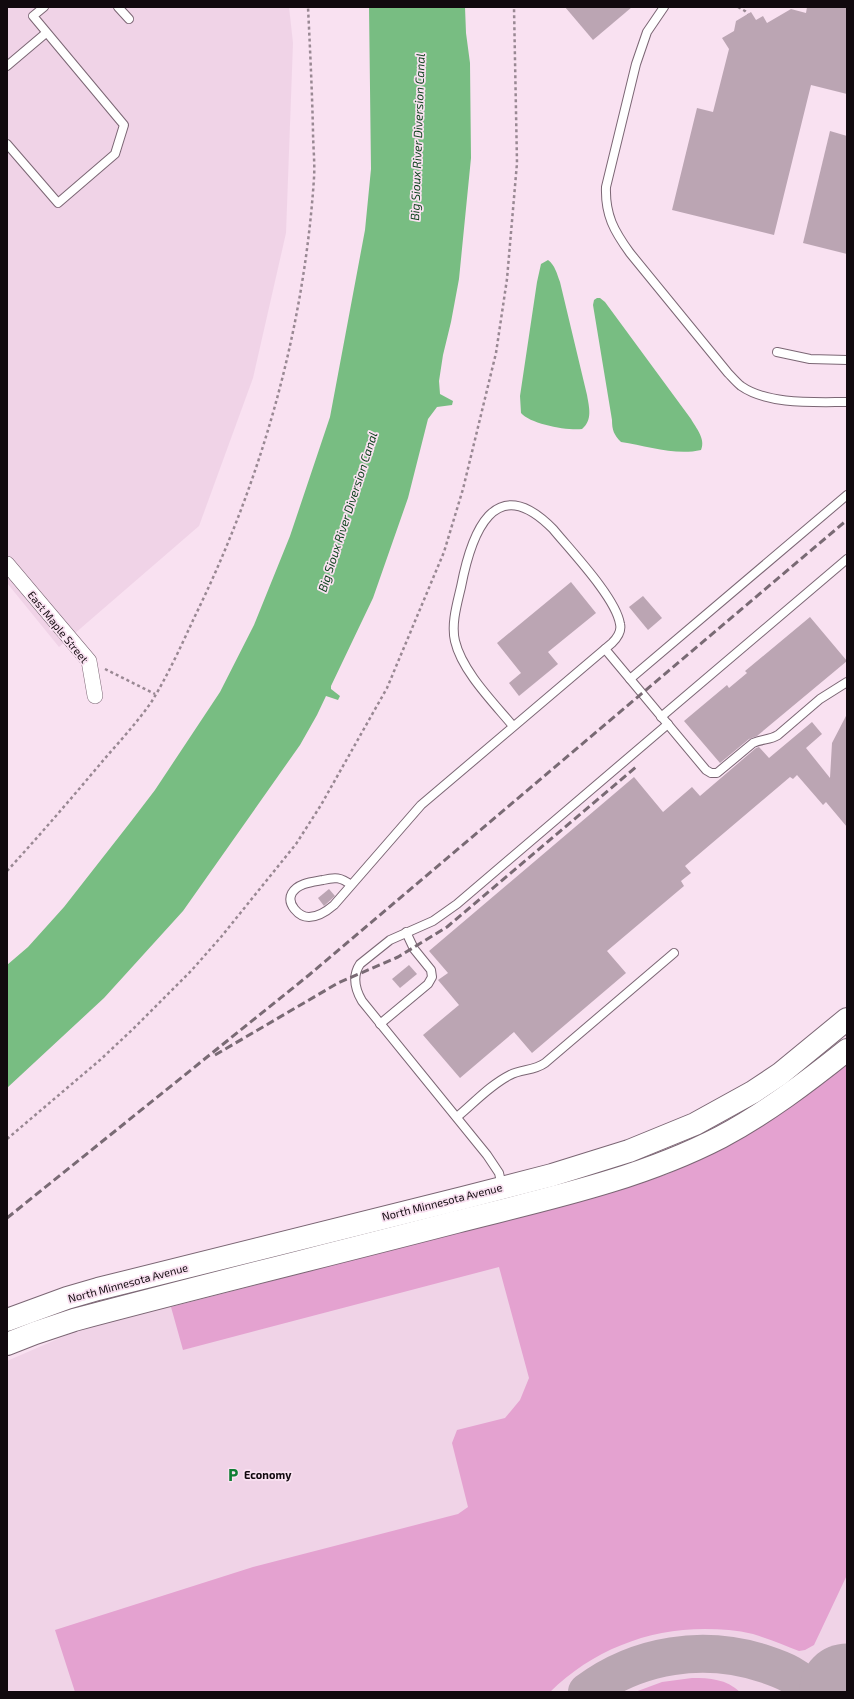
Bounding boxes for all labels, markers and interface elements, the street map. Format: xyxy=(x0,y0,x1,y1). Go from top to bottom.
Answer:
water label: Big Sioux River Diversion Canal xyxy=(407,53,427,221)
water label: Big Sioux River Diversion Canal xyxy=(315,430,380,593)
street label: East Maple Street xyxy=(25,588,91,665)
street label: North Minnesota Avenue xyxy=(380,1180,504,1223)
street label: North Minnesota Avenue xyxy=(66,1260,189,1305)
parking icon: Economy xyxy=(225,1467,241,1483)
place label: Economy xyxy=(244,1468,292,1482)

